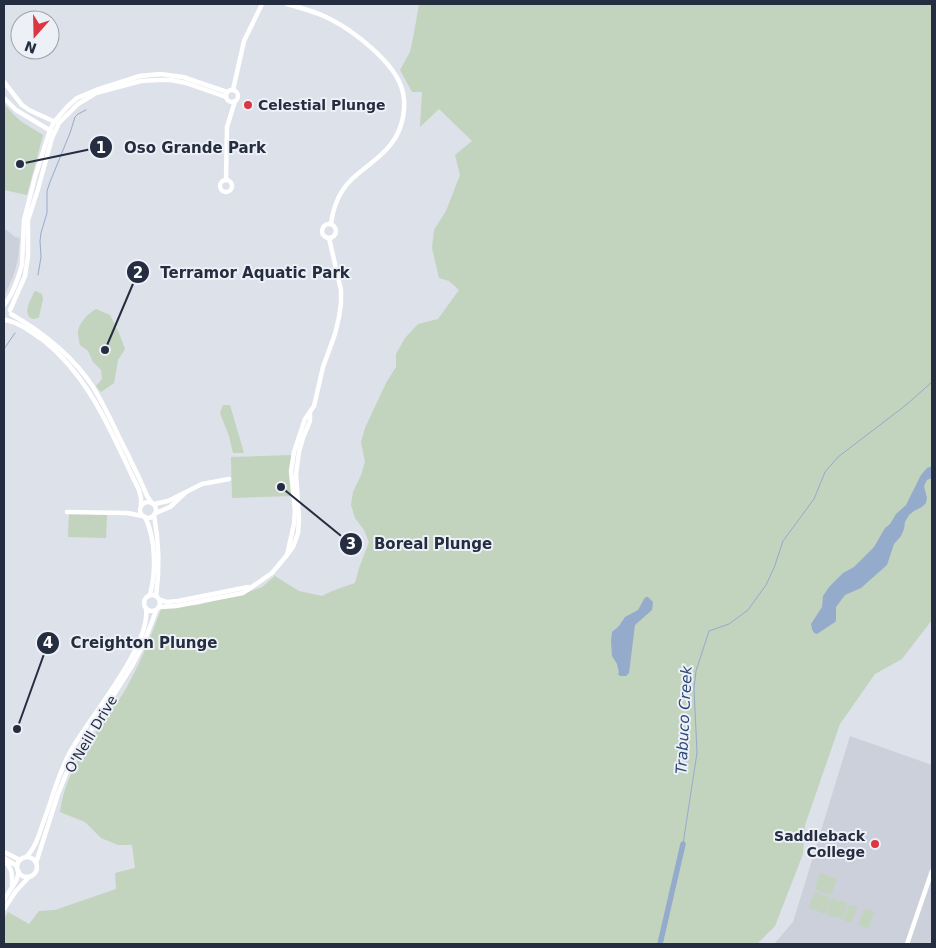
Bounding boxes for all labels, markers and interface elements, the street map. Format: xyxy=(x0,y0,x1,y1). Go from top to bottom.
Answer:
north arrow xyxy=(10,10,60,60)
text: N xyxy=(22,38,39,57)
place label: Celestial Plunge xyxy=(258,97,386,113)
marker: Celestial Plunge xyxy=(242,99,254,111)
callout: Oso Grande Park xyxy=(89,132,276,162)
text: 1 xyxy=(96,139,106,157)
text: Oso Grande Park xyxy=(124,139,267,157)
callout: Terramor Aquatic Park xyxy=(126,257,360,287)
text: 2 xyxy=(133,264,143,282)
text: Terramor Aquatic Park xyxy=(160,264,351,282)
callout: Boreal Plunge xyxy=(339,529,502,559)
text: 3 xyxy=(346,535,356,553)
text: Boreal Plunge xyxy=(374,535,492,553)
callout: Creighton Plunge xyxy=(36,628,228,658)
text: 4 xyxy=(43,634,53,652)
text: Creighton Plunge xyxy=(71,634,217,652)
water label: Trabuco Creek xyxy=(672,664,696,775)
street label: O'Neill Drive xyxy=(62,692,120,776)
place label: Saddleback College xyxy=(774,828,866,860)
marker: Saddleback College xyxy=(869,838,881,850)

